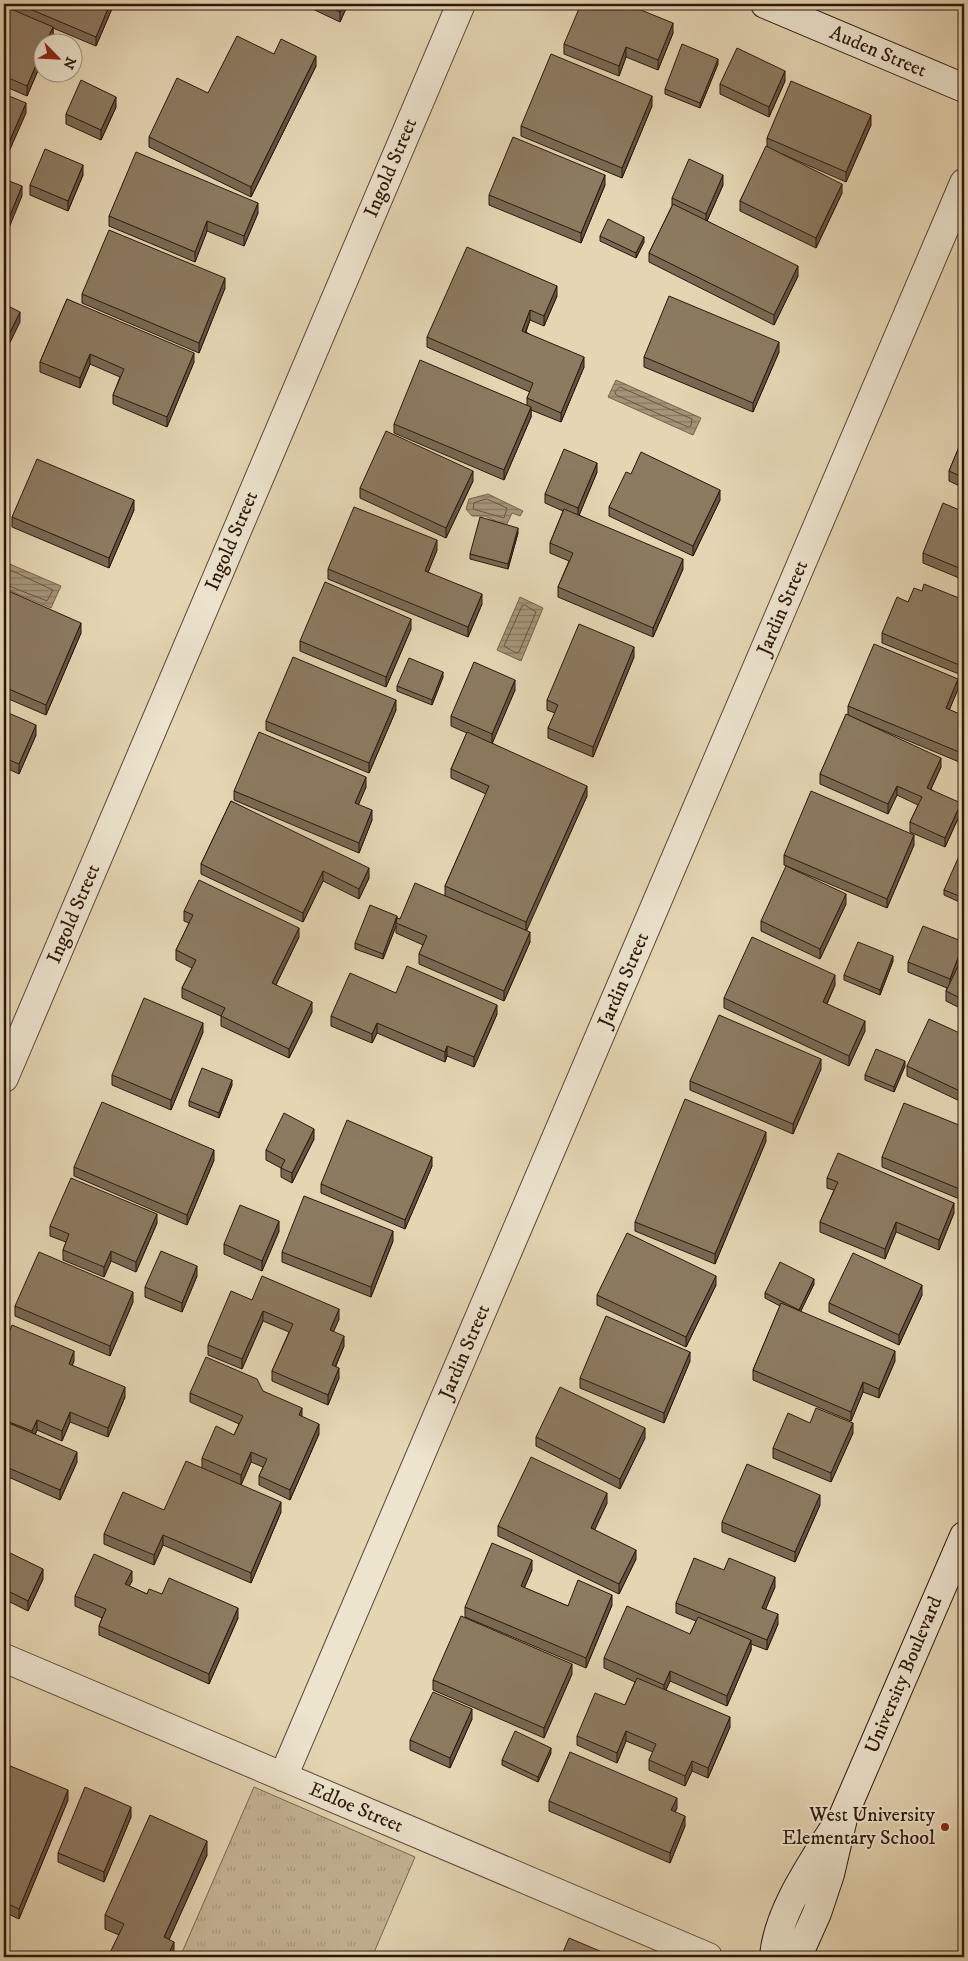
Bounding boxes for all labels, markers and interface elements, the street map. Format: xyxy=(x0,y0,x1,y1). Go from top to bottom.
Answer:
street label: Auden Street xyxy=(826,20,930,84)
north arrow xyxy=(32,32,82,82)
text: N xyxy=(58,54,80,72)
street label: Ingold Street xyxy=(359,114,423,222)
street label: Ingold Street xyxy=(200,487,264,595)
street label: Jardin Street xyxy=(751,557,814,661)
street label: Ingold Street xyxy=(42,860,106,968)
street label: Jardin Street xyxy=(592,929,655,1033)
street label: Jardin Street xyxy=(433,1301,496,1405)
street label: University Boulevard xyxy=(860,1593,948,1757)
street label: Edloe Street xyxy=(305,1777,407,1839)
place label: West University Elementary School xyxy=(782,1803,935,1851)
marker: West University Elementary School xyxy=(939,1821,951,1833)

